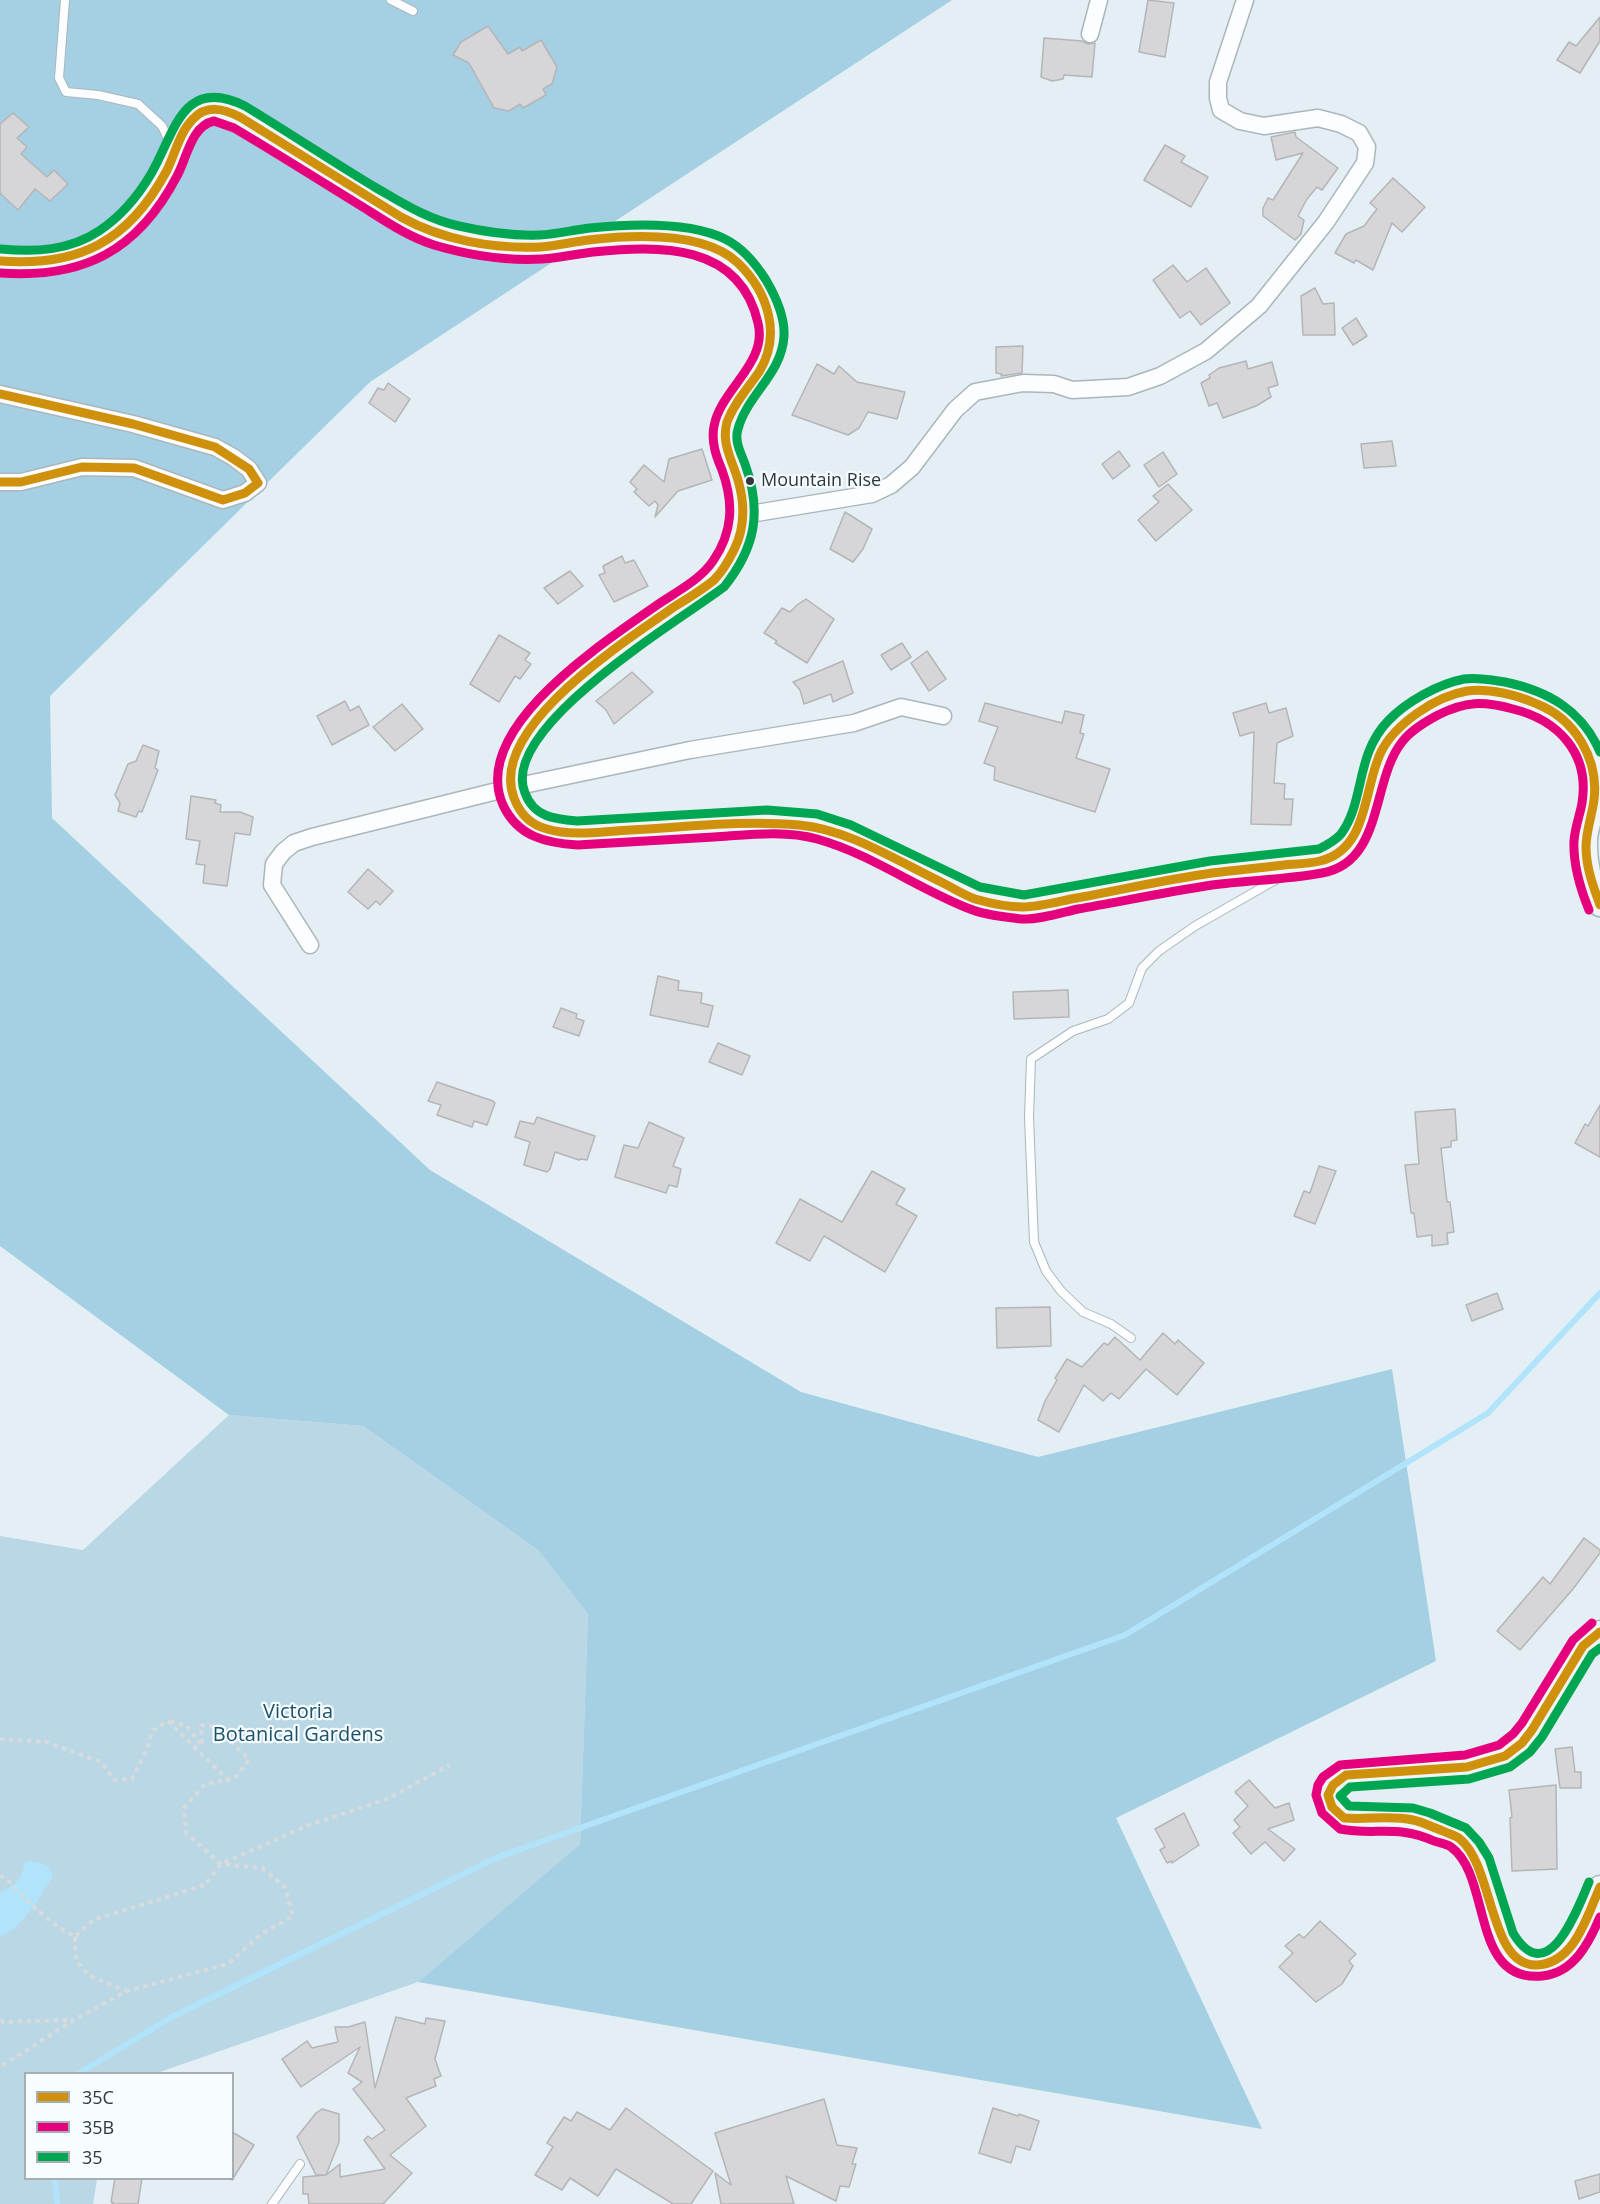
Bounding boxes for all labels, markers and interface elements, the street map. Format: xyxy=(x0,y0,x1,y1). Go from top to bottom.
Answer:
place label: Mountain Rise xyxy=(761,470,881,492)
marker: Mountain Rise xyxy=(744,475,756,487)
park label: Victoria Botanical Gardens xyxy=(213,1700,383,1747)
legend xyxy=(24,2072,234,2180)
text: 35C xyxy=(82,2085,114,2109)
text: 35B xyxy=(82,2115,114,2139)
text: 35 xyxy=(82,2145,103,2169)

